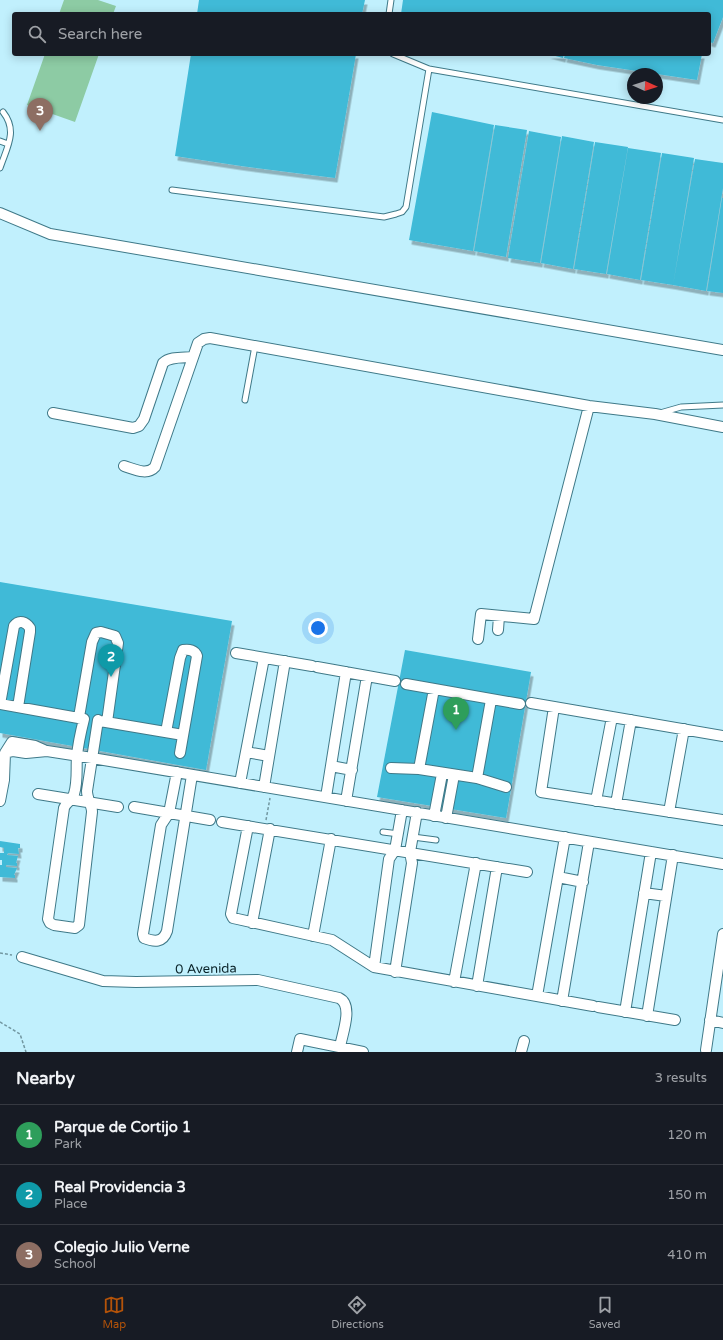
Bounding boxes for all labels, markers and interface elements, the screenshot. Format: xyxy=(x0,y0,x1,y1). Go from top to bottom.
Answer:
search box xyxy=(12,12,711,56)
icon: search xyxy=(26,23,48,45)
text: Search here xyxy=(58,25,142,43)
north arrow xyxy=(627,68,663,104)
pin: 3 xyxy=(27,98,53,131)
your location xyxy=(308,618,328,638)
pin: 2 xyxy=(98,644,124,677)
pin: 1 xyxy=(443,697,469,730)
street label: 0 Avenida xyxy=(175,960,237,978)
text: Nearby xyxy=(16,1068,75,1089)
text: 3 results xyxy=(655,1070,707,1086)
text: Parque de Cortijo 1 xyxy=(54,1118,191,1136)
text: 1 xyxy=(25,1127,33,1143)
text: 120 m xyxy=(667,1127,707,1143)
text: Park xyxy=(54,1136,82,1152)
text: Real Providencia 3 xyxy=(54,1178,186,1196)
text: 2 xyxy=(25,1187,33,1203)
text: 150 m xyxy=(667,1187,707,1203)
text: Place xyxy=(54,1196,87,1212)
text: Colegio Julio Verne xyxy=(54,1238,190,1256)
text: 3 xyxy=(25,1247,33,1263)
text: 410 m xyxy=(667,1247,707,1263)
text: School xyxy=(54,1256,96,1272)
tab: Map xyxy=(102,1294,126,1331)
tab: Directions xyxy=(331,1294,384,1331)
tab: Saved xyxy=(589,1294,621,1331)

